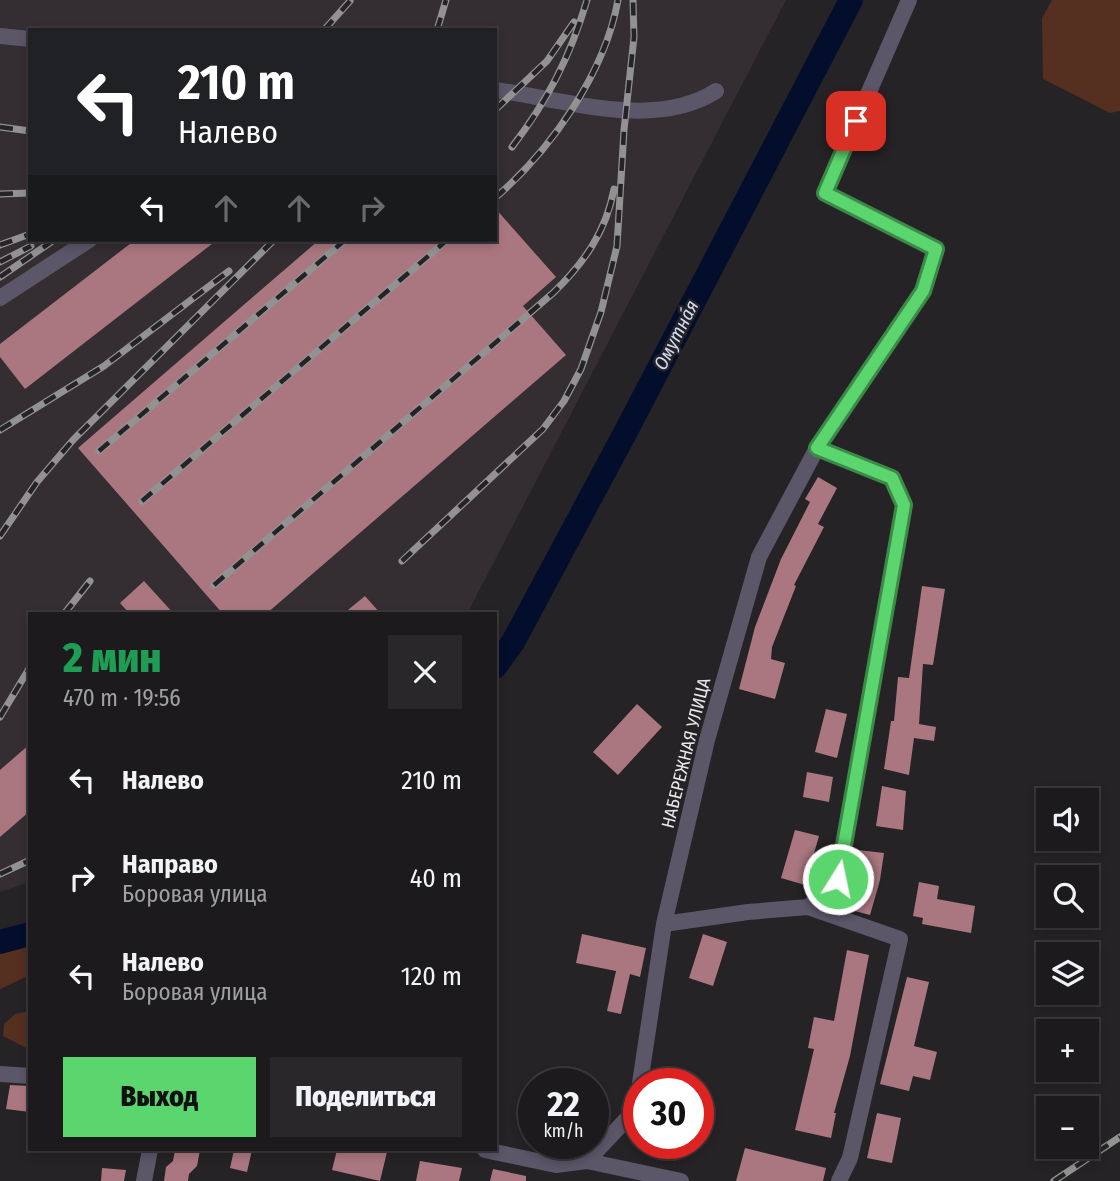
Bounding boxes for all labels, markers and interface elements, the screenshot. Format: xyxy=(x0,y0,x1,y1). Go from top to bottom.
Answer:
text: 210 m xyxy=(178,53,295,112)
icon: left xyxy=(63,56,154,147)
pin xyxy=(826,91,886,151)
icon: arrive xyxy=(837,102,875,140)
text: Налево xyxy=(178,113,278,151)
icon: left xyxy=(134,189,172,227)
icon: ahead xyxy=(207,189,245,227)
icon: ahead xyxy=(280,189,318,227)
icon: right xyxy=(353,189,391,227)
water label: Омутна́я xyxy=(649,296,703,374)
text: 2 мин xyxy=(63,633,162,683)
button: close xyxy=(388,635,462,709)
street label: НАБЕРЕЖНАЯ УЛИЦА xyxy=(657,675,715,830)
text: 470 m · 19:56 xyxy=(63,684,181,712)
icon: left xyxy=(63,761,101,799)
text: Налево xyxy=(122,765,204,796)
text: 210 m xyxy=(401,765,462,796)
map controls xyxy=(1036,788,1099,1159)
button: sound xyxy=(1036,788,1099,851)
position arrow xyxy=(801,842,875,916)
text: Направо xyxy=(122,849,218,880)
icon: right xyxy=(63,859,101,897)
text: 40 m xyxy=(410,863,462,894)
button: search xyxy=(1036,865,1099,928)
text: Боровая улица xyxy=(122,880,268,908)
button: layers xyxy=(1036,942,1099,1005)
text: Налево xyxy=(122,947,204,978)
icon: left xyxy=(63,957,101,995)
text: 120 m xyxy=(401,961,462,992)
text: Боровая улица xyxy=(122,978,268,1006)
button: + xyxy=(1036,1019,1099,1082)
button: Выход xyxy=(63,1057,256,1137)
button: Поделиться xyxy=(270,1057,462,1137)
speed limit sign: 30 xyxy=(623,1068,714,1159)
text: 22 xyxy=(547,1083,580,1125)
button: − xyxy=(1036,1096,1099,1159)
text: km/h xyxy=(543,1120,584,1142)

